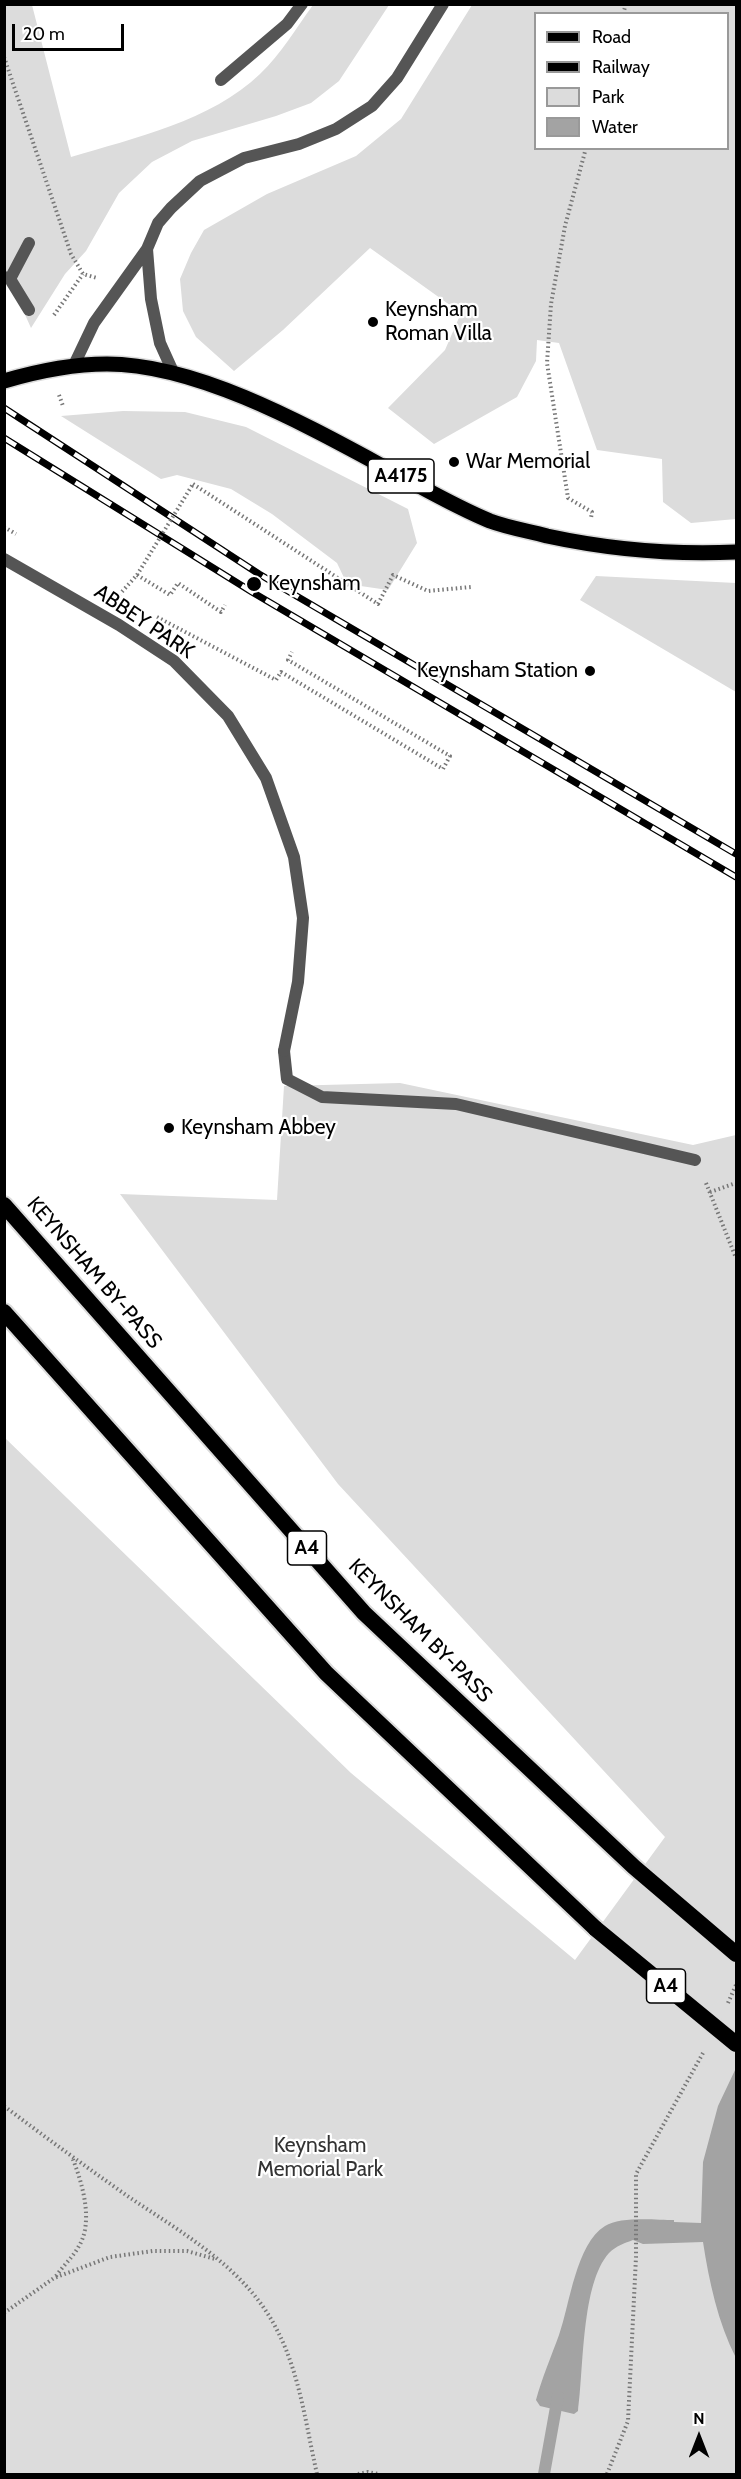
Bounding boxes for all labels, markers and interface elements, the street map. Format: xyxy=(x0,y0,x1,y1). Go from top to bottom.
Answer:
scale bar xyxy=(15,12,128,50)
legend xyxy=(534,12,729,150)
text: 20 m xyxy=(23,23,65,45)
text: Road xyxy=(592,26,631,48)
text: Railway xyxy=(592,56,650,78)
text: Park xyxy=(592,86,624,108)
text: Water xyxy=(592,116,638,138)
place label: Keynsham Roman Villa xyxy=(385,297,492,347)
marker: Keynsham Roman Villa xyxy=(366,315,380,329)
place label: War Memorial xyxy=(466,449,590,475)
marker: War Memorial xyxy=(447,455,461,469)
road number: A4175 xyxy=(368,459,434,493)
place label: Keynsham xyxy=(268,571,361,597)
marker: Keynsham xyxy=(245,575,263,593)
street label: ABBEY PARK xyxy=(89,579,199,665)
place label: Keynsham Station xyxy=(417,658,578,684)
marker: Keynsham Station xyxy=(583,664,597,678)
place label: Keynsham Abbey xyxy=(181,1115,336,1141)
marker: Keynsham Abbey xyxy=(162,1121,176,1135)
street label: KEYNSHAM BY-PASS xyxy=(21,1192,167,1354)
road number: A4 xyxy=(288,1531,326,1565)
street label: KEYNSHAM BY-PASS xyxy=(343,1554,497,1708)
road number: A4 xyxy=(646,1969,686,2003)
park label: Keynsham Memorial Park xyxy=(257,2133,383,2183)
north arrow xyxy=(669,2407,729,2467)
text: N xyxy=(693,2409,705,2428)

